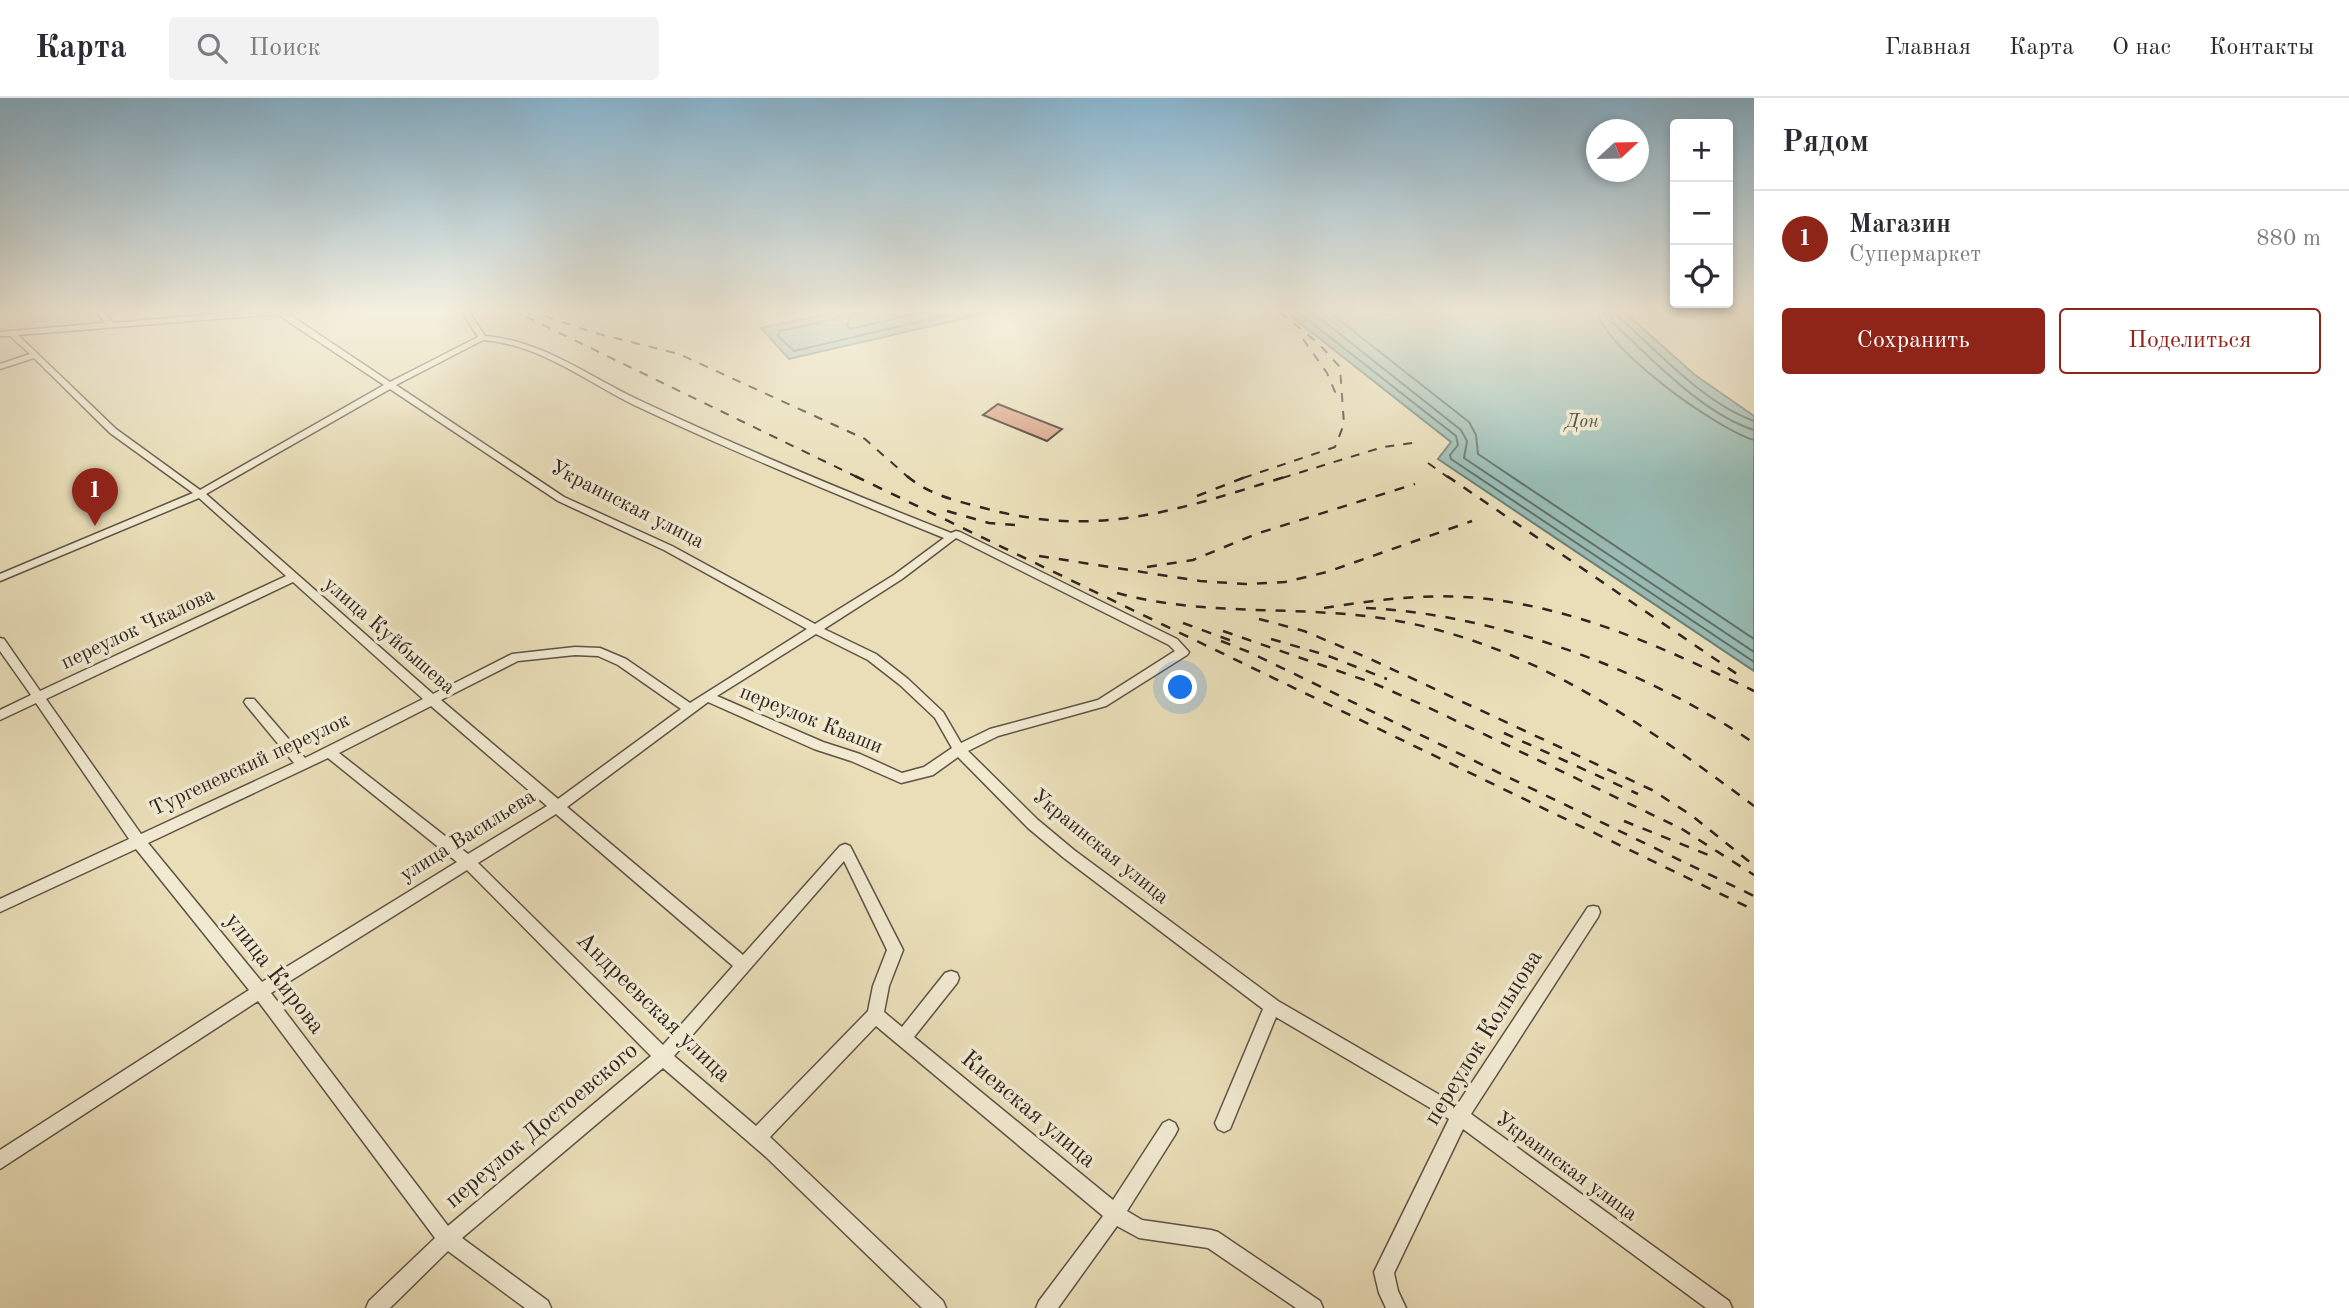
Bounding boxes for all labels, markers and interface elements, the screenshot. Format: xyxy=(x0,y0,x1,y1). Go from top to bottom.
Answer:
search box xyxy=(169,17,659,80)
icon: search xyxy=(193,29,231,67)
text: Карта xyxy=(35,32,127,65)
text: Поиск xyxy=(249,35,321,61)
text: Главная xyxy=(1885,36,1971,60)
text: Карта xyxy=(2009,36,2074,60)
text: О нас xyxy=(2112,36,2171,60)
text: Контакты xyxy=(2209,36,2314,60)
north arrow xyxy=(1586,119,1649,182)
map controls xyxy=(1670,119,1733,308)
button: + xyxy=(1670,119,1733,182)
text: Рядом xyxy=(1782,128,1869,158)
button: − xyxy=(1670,182,1733,245)
text: Магазин xyxy=(1849,212,1951,238)
text: 1 xyxy=(1798,227,1812,250)
text: 880 m xyxy=(2256,227,2321,250)
text: Супермаркет xyxy=(1849,243,1981,266)
button: locate xyxy=(1670,245,1733,308)
button: Сохранить xyxy=(1782,308,2045,374)
button: Поделиться xyxy=(2059,308,2321,374)
water label: Дон xyxy=(1562,413,1599,432)
street label: Украинская улица xyxy=(547,457,707,553)
pin: 1 xyxy=(72,468,118,526)
street label: улица Куйбышева xyxy=(319,573,459,699)
street label: переулок Чкалова xyxy=(58,584,218,674)
your location xyxy=(1163,670,1197,704)
street label: переулок Кваши xyxy=(737,682,885,758)
street label: Тургеневский переулок xyxy=(147,709,353,820)
street label: Украинская улица xyxy=(1028,785,1172,909)
street label: улица Васильева xyxy=(397,786,539,886)
street label: улица Кирова xyxy=(220,909,329,1039)
street label: Андреевская улица xyxy=(571,928,735,1088)
street label: переулок Кольцова xyxy=(1420,946,1548,1130)
street label: переулок Достоевского xyxy=(441,1039,643,1213)
street label: Киевская улица xyxy=(956,1047,1100,1173)
street label: Украинская улица xyxy=(1491,1109,1641,1225)

